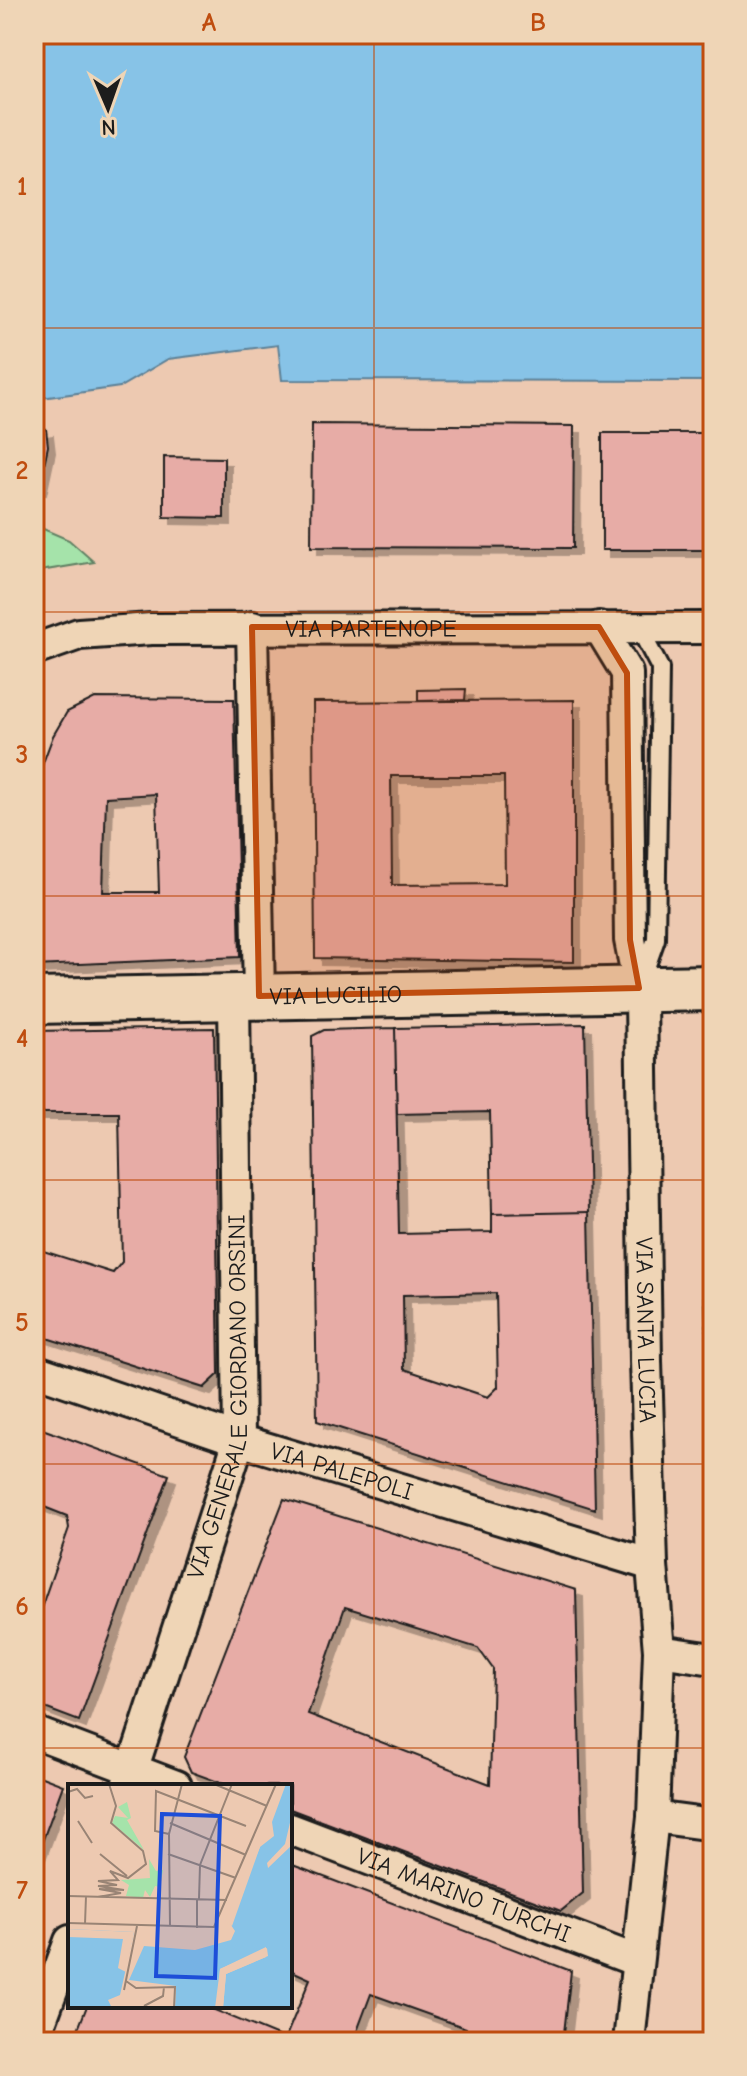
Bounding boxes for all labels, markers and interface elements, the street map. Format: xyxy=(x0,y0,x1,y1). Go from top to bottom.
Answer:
text: A xyxy=(202,8,217,38)
text: B xyxy=(530,8,546,38)
north arrow xyxy=(68,68,148,148)
text: N xyxy=(101,114,116,140)
text: 1 xyxy=(17,172,27,202)
text: 2 xyxy=(16,456,28,486)
street label: VIA PARTENOPE xyxy=(285,614,457,643)
text: 3 xyxy=(16,740,28,770)
street label: VIA LUCILIO xyxy=(269,980,402,1010)
text: 4 xyxy=(16,1024,28,1054)
street label: VIA GENERALE GIORDANO ORSINI xyxy=(181,1214,253,1582)
street label: VIA SANTA LUCIA xyxy=(630,1237,662,1423)
text: 5 xyxy=(15,1308,29,1338)
street label: VIA PALEPOLI xyxy=(267,1436,416,1506)
text: 6 xyxy=(15,1592,29,1622)
inset map xyxy=(68,1784,292,2008)
street label: VIA MARINO TURCHI xyxy=(353,1842,575,1948)
text: 7 xyxy=(16,1876,28,1906)

